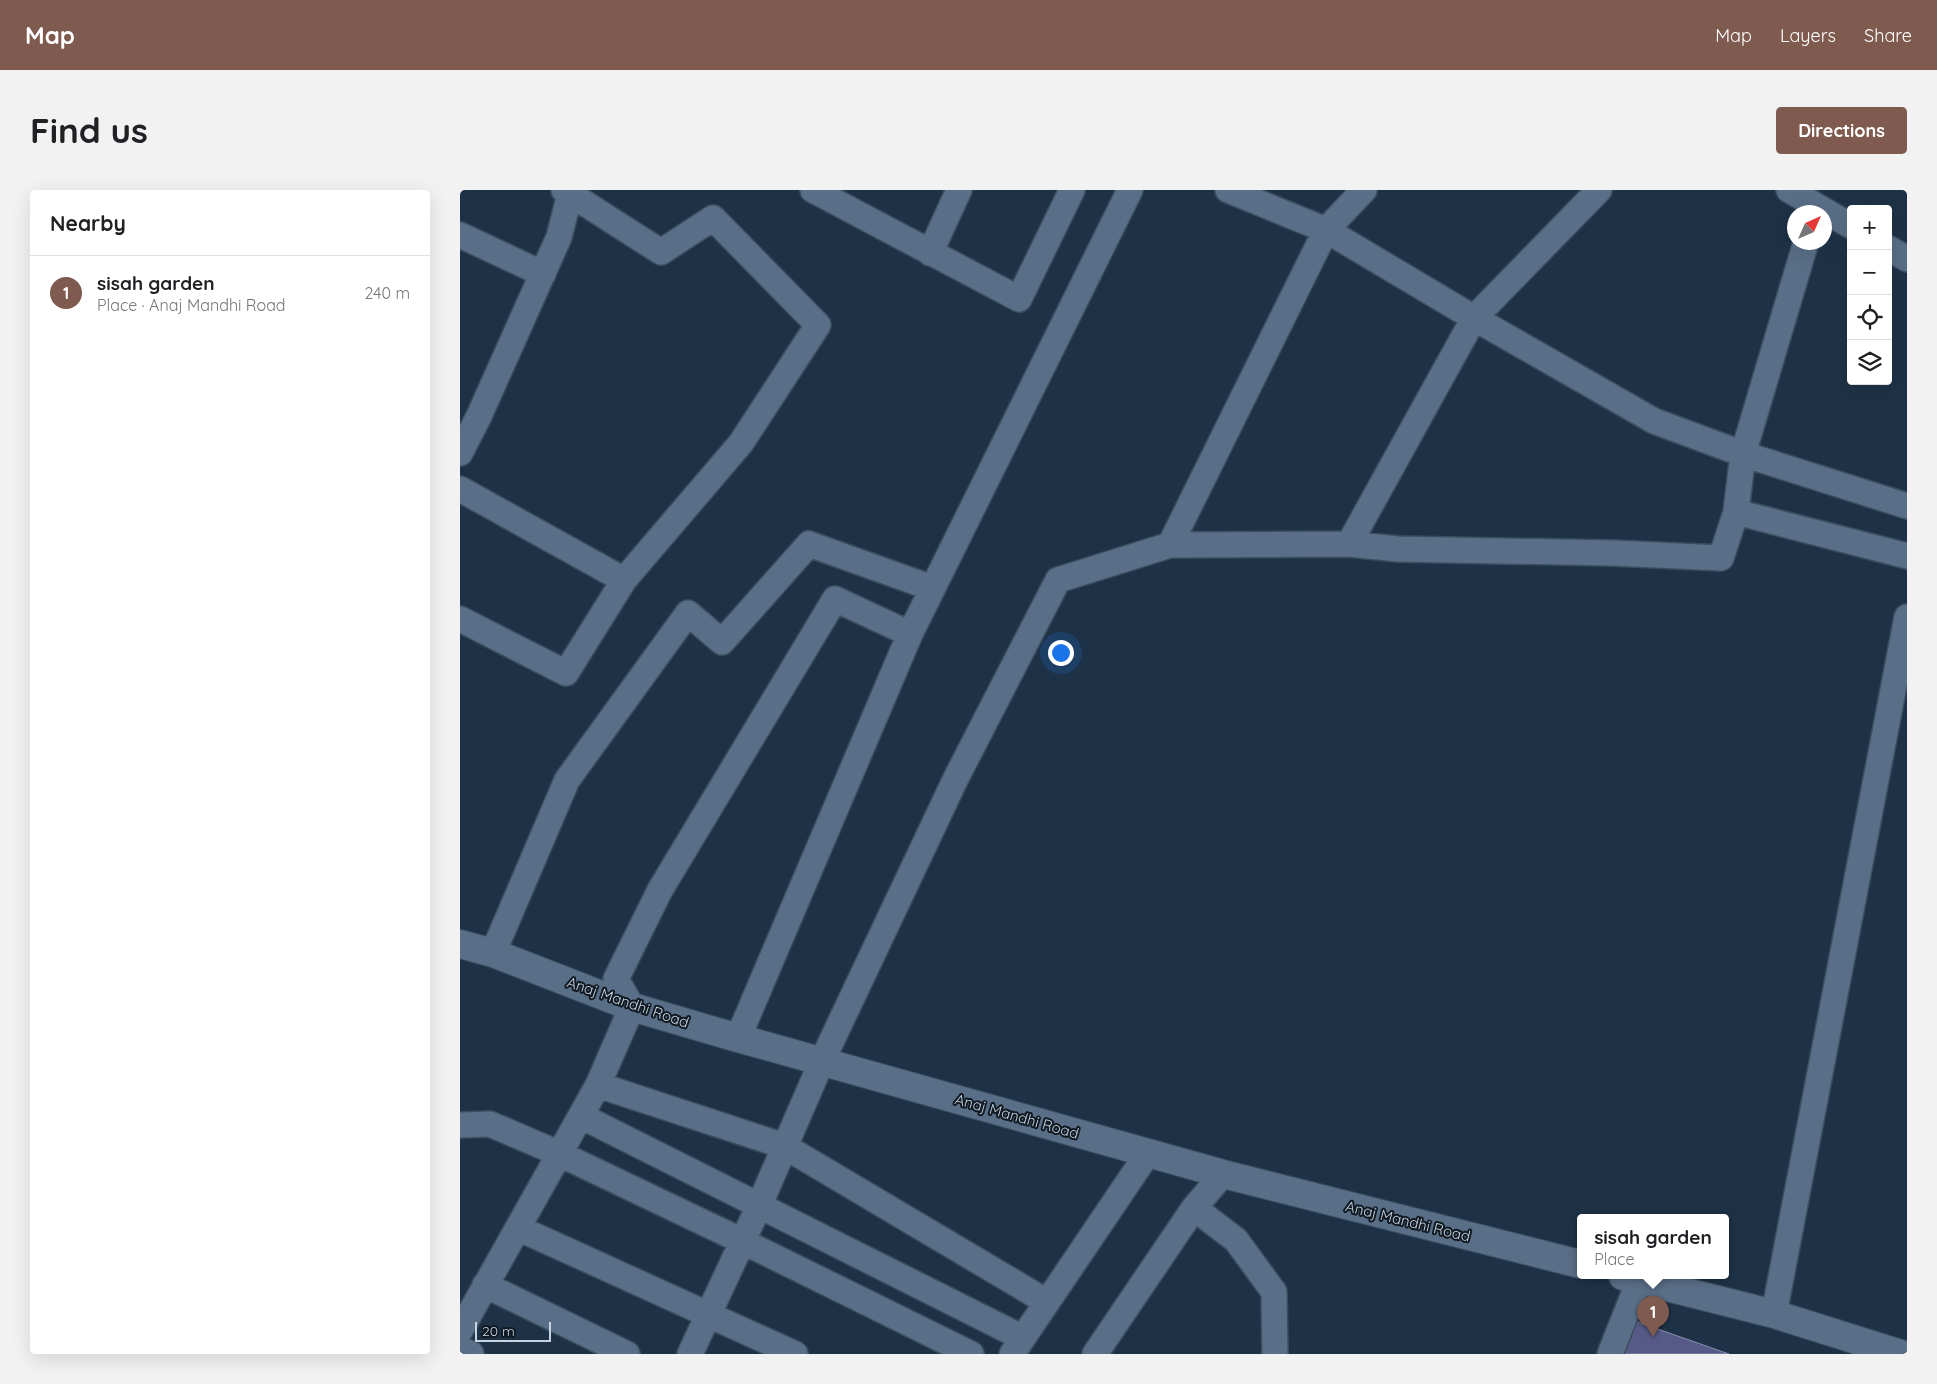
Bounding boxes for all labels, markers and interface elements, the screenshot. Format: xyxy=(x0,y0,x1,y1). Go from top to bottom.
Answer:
text: Map xyxy=(25,20,75,50)
text: Map xyxy=(1715,24,1752,47)
text: Layers xyxy=(1780,24,1836,47)
text: Share xyxy=(1864,24,1912,47)
button: Directions xyxy=(1776,107,1907,154)
text: Find us xyxy=(30,108,148,152)
north arrow xyxy=(1787,205,1832,250)
map controls xyxy=(1847,205,1892,385)
button: + xyxy=(1847,205,1892,250)
text: Nearby xyxy=(50,210,126,236)
button: − xyxy=(1847,250,1892,295)
text: sisah garden xyxy=(97,271,215,295)
text: 1 xyxy=(63,283,69,303)
text: 240 m xyxy=(364,283,410,303)
text: Place · Anaj Mandhi Road xyxy=(97,295,286,315)
button: locate xyxy=(1847,295,1892,340)
button: layers xyxy=(1847,340,1892,385)
your location xyxy=(1048,640,1074,666)
street label: Anaj Mandhi Road xyxy=(564,972,692,1032)
street label: Anaj Mandhi Road xyxy=(953,1089,1081,1143)
street label: Anaj Mandhi Road xyxy=(1344,1196,1472,1246)
popup xyxy=(1577,1214,1729,1279)
text: sisah garden xyxy=(1594,1225,1712,1249)
text: Place xyxy=(1594,1249,1634,1269)
pin: 1 xyxy=(1637,1296,1669,1337)
scale bar xyxy=(475,1319,551,1342)
text: 20 m xyxy=(482,1322,515,1340)

